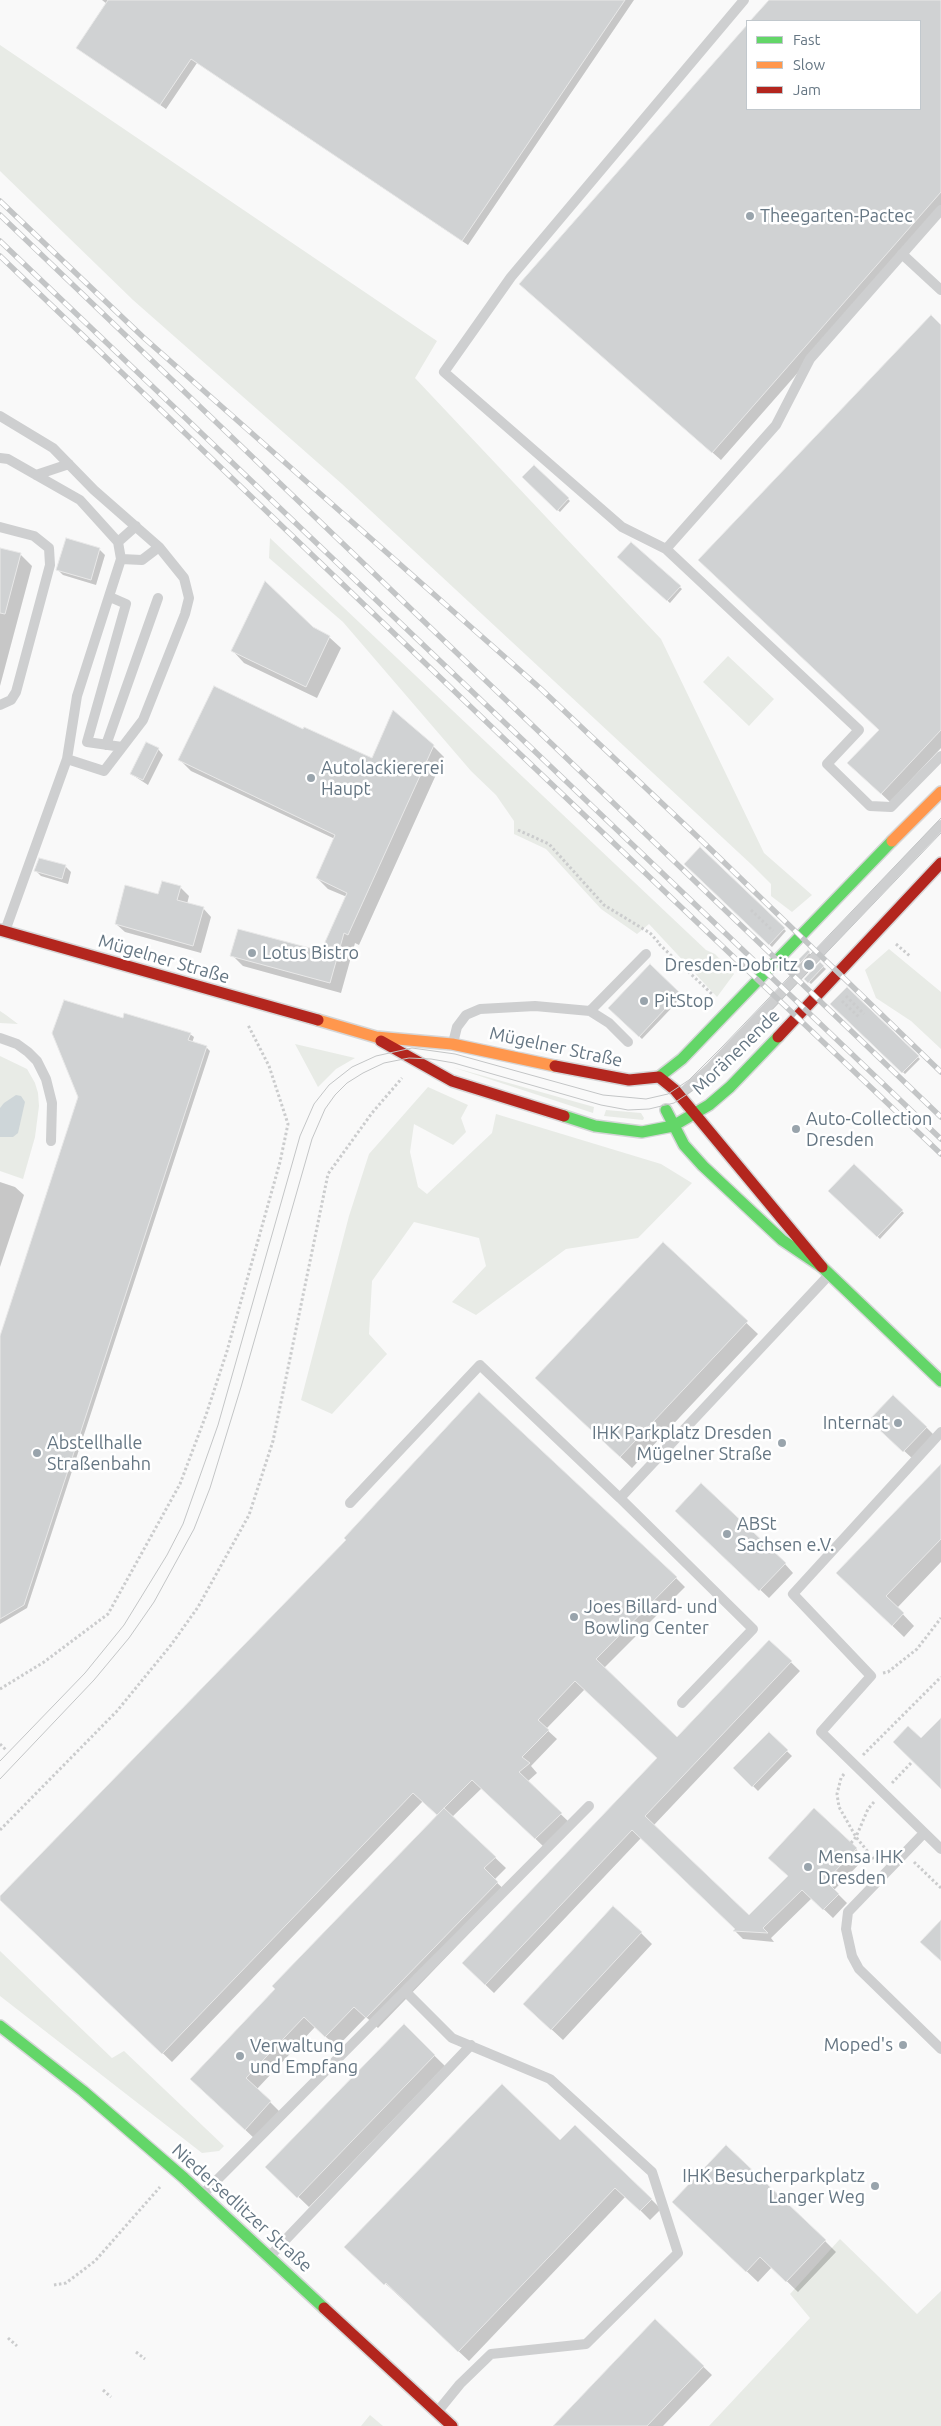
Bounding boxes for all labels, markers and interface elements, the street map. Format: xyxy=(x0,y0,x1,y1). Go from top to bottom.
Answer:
legend xyxy=(746,20,921,110)
text: Fast xyxy=(793,31,820,48)
text: Slow xyxy=(793,56,825,73)
text: Jam xyxy=(793,81,821,98)
place label: Theegarten-Pactec xyxy=(760,205,913,227)
marker: Theegarten-Pactec xyxy=(744,210,756,222)
place label: Autolackiererei Haupt xyxy=(321,757,444,800)
marker: Autolackiererei Haupt xyxy=(305,772,317,784)
street label: Mügelner Straße xyxy=(96,930,232,988)
place label: Lotus Bistro xyxy=(262,942,359,964)
marker: Lotus Bistro xyxy=(246,947,258,959)
place label: Dresden-Dobritz xyxy=(664,954,798,976)
marker: Dresden-Dobritz xyxy=(802,958,816,972)
place label: PitStop xyxy=(654,990,714,1012)
marker: PitStop xyxy=(638,995,650,1007)
street label: Moränenende xyxy=(688,1005,784,1099)
street label: Mügelner Straße xyxy=(488,1022,624,1072)
place label: Auto-Collection Dresden xyxy=(806,1108,932,1150)
marker: Auto-Collection Dresden xyxy=(790,1123,802,1135)
place label: Internat xyxy=(823,1412,888,1434)
marker: Internat xyxy=(892,1417,904,1429)
place label: IHK Parkplatz Dresden Mügelner Straße xyxy=(592,1422,772,1465)
place label: Abstellhalle Straßenbahn xyxy=(47,1432,151,1475)
marker: IHK Parkplatz Dresden Mügelner Straße xyxy=(776,1437,788,1449)
marker: Abstellhalle Straßenbahn xyxy=(31,1447,43,1459)
place label: ABSt Sachsen e.V. xyxy=(737,1513,834,1556)
marker: ABSt Sachsen e.V. xyxy=(721,1528,733,1540)
place label: Joes Billard- und Bowling Center xyxy=(584,1596,718,1638)
marker: Joes Billard- und Bowling Center xyxy=(568,1611,580,1623)
place label: Mensa IHK Dresden xyxy=(818,1846,903,1888)
marker: Mensa IHK Dresden xyxy=(802,1861,814,1873)
place label: Moped's xyxy=(824,2034,893,2056)
place label: Verwaltung und Empfang xyxy=(250,2035,358,2078)
marker: Moped's xyxy=(897,2039,909,2051)
marker: Verwaltung und Empfang xyxy=(234,2050,246,2062)
street label: Niedersedlitzer Straße xyxy=(167,2139,317,2277)
place label: IHK Besucherparkplatz Langer Weg xyxy=(682,2165,865,2208)
marker: IHK Besucherparkplatz Langer Weg xyxy=(869,2180,881,2192)

